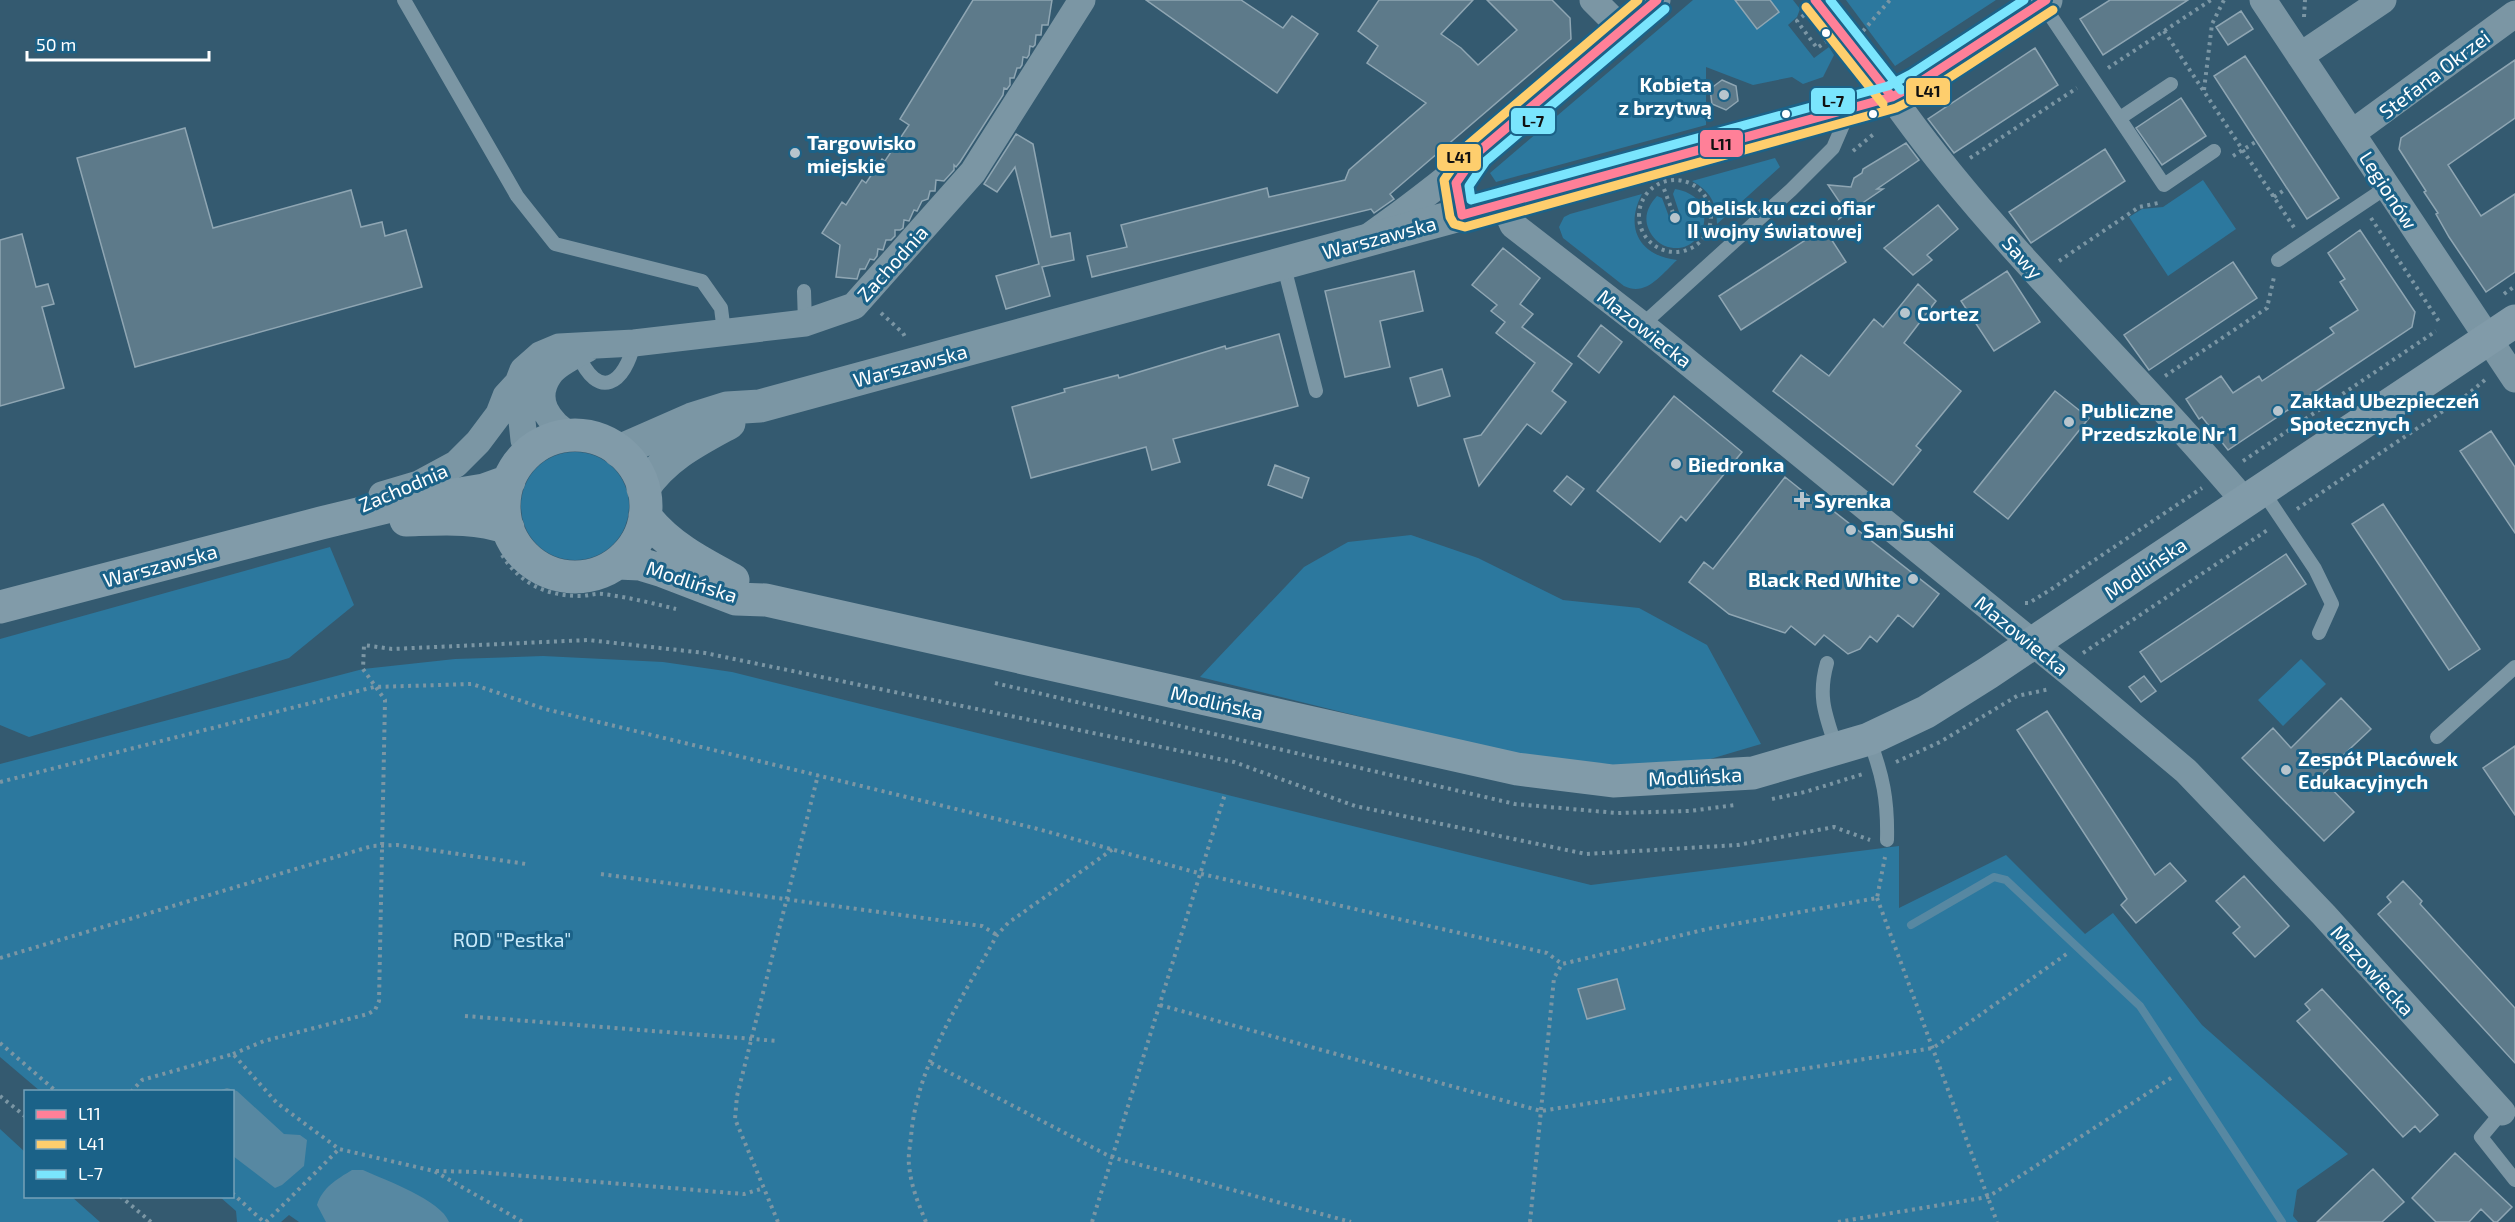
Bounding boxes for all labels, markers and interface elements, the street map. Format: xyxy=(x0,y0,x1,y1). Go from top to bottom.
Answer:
scale bar xyxy=(27,24,208,62)
street label: Stefana Okrzei xyxy=(2374,25,2494,123)
unlabelled marker xyxy=(1820,27,1832,39)
text: 50 m xyxy=(36,33,76,55)
place label: Kobieta z brzytwą xyxy=(1618,72,1712,120)
line badge: L41 xyxy=(1905,77,1951,106)
text: L41 xyxy=(1915,81,1941,100)
line badge: L-7 xyxy=(1810,87,1856,115)
marker: Kobieta z brzytwą xyxy=(1717,88,1731,102)
text: L-7 xyxy=(1822,91,1845,110)
line badge: L-7 xyxy=(1510,107,1556,135)
unlabelled marker xyxy=(1780,108,1792,120)
unlabelled marker xyxy=(1867,108,1879,120)
text: L-7 xyxy=(1522,111,1545,130)
line badge: L11 xyxy=(1699,129,1744,158)
place label: Targowisko miejskie xyxy=(807,130,916,177)
text: L11 xyxy=(1710,134,1732,153)
line badge: L41 xyxy=(1436,143,1482,172)
marker: Targowisko miejskie xyxy=(788,146,802,160)
text: L41 xyxy=(1446,147,1472,166)
street label: Legionów xyxy=(2355,147,2423,233)
place label: Obelisk ku czci ofiar II wojny światowej xyxy=(1687,195,1876,243)
street label: Warszawska xyxy=(1319,210,1439,264)
marker: Obelisk ku czci ofiar II wojny światowej xyxy=(1668,211,1682,225)
street label: Zachodnia xyxy=(852,220,932,306)
street label: Sawy xyxy=(1998,231,2048,284)
street label: Mazowiecka xyxy=(1593,284,1697,372)
place label: Cortez xyxy=(1917,301,1979,325)
marker: Cortez xyxy=(1898,306,1912,320)
street label: Warszawska xyxy=(850,338,970,392)
place label: Zakład Ubezpieczeń Społecznych xyxy=(2290,388,2479,436)
place label: Publiczne Przedszkole Nr 1 xyxy=(2081,398,2237,445)
marker: Zakład Ubezpieczeń Społecznych xyxy=(2271,404,2285,418)
marker: Publiczne Przedszkole Nr 1 xyxy=(2062,415,2076,429)
place label: Biedronka xyxy=(1688,452,1784,476)
marker: Biedronka xyxy=(1669,457,1683,471)
street label: Zachodnia xyxy=(355,458,451,516)
place label: Syrenka xyxy=(1814,488,1891,513)
marker: Syrenka xyxy=(1795,493,1809,507)
place label: San Sushi xyxy=(1863,518,1954,542)
marker: San Sushi xyxy=(1844,523,1858,537)
street label: Modlińska xyxy=(2099,532,2191,604)
street label: Warszawska xyxy=(100,538,220,592)
street label: Modlińska xyxy=(643,555,741,607)
place label: Black Red White xyxy=(1748,567,1901,591)
marker: Black Red White xyxy=(1906,572,1920,586)
street label: Mazowiecka xyxy=(1970,590,2074,680)
street label: Modlińska xyxy=(1168,680,1266,724)
place label: Zespół Placówek Edukacyjnych xyxy=(2298,746,2459,794)
street label: Modlińska xyxy=(1647,762,1743,790)
marker: Zespół Placówek Edukacyjnych xyxy=(2279,763,2293,777)
street label: Mazowiecka xyxy=(2326,920,2420,1020)
park label: ROD "Pestka" xyxy=(453,927,571,951)
legend xyxy=(24,1090,234,1198)
text: L11 xyxy=(78,1102,101,1124)
text: L41 xyxy=(78,1132,105,1154)
text: L-7 xyxy=(78,1162,103,1184)

